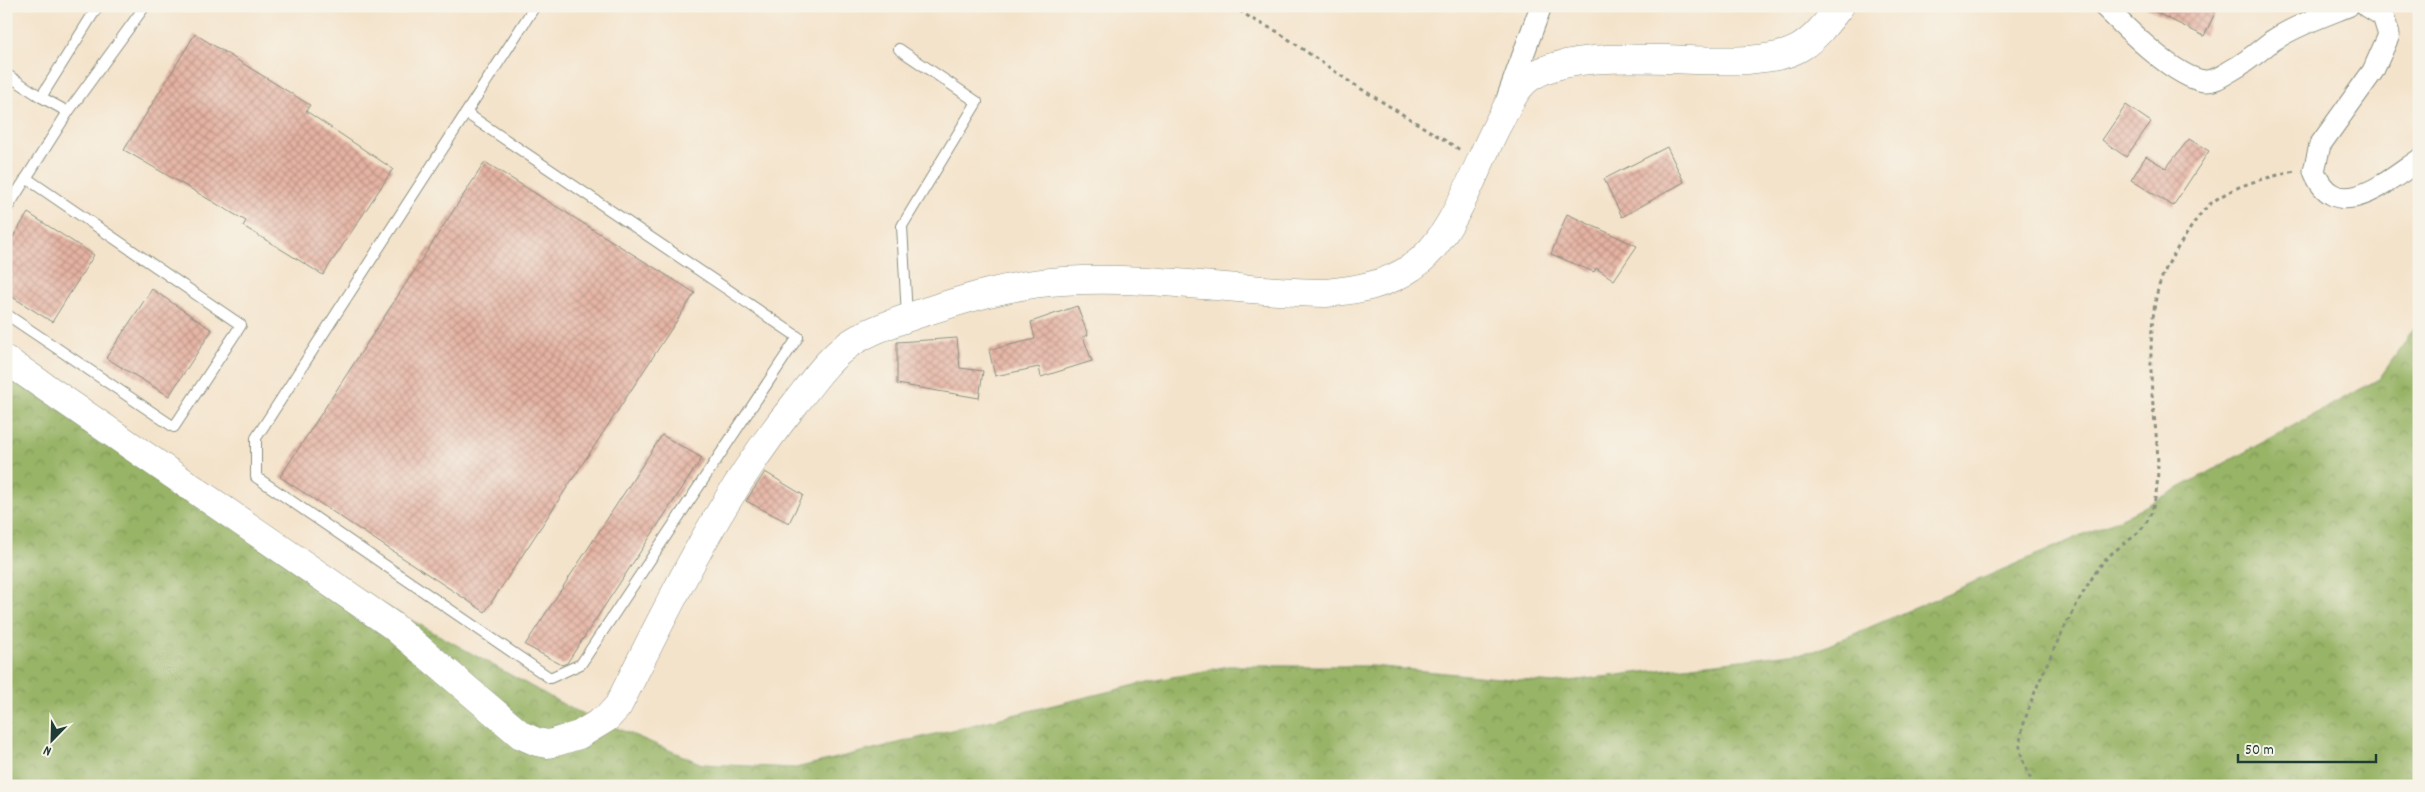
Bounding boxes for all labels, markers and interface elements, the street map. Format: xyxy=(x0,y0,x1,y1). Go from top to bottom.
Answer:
north arrow xyxy=(28,714,78,764)
scale bar xyxy=(2238,732,2375,764)
text: N xyxy=(41,740,55,761)
text: 50 m xyxy=(2245,740,2274,762)

